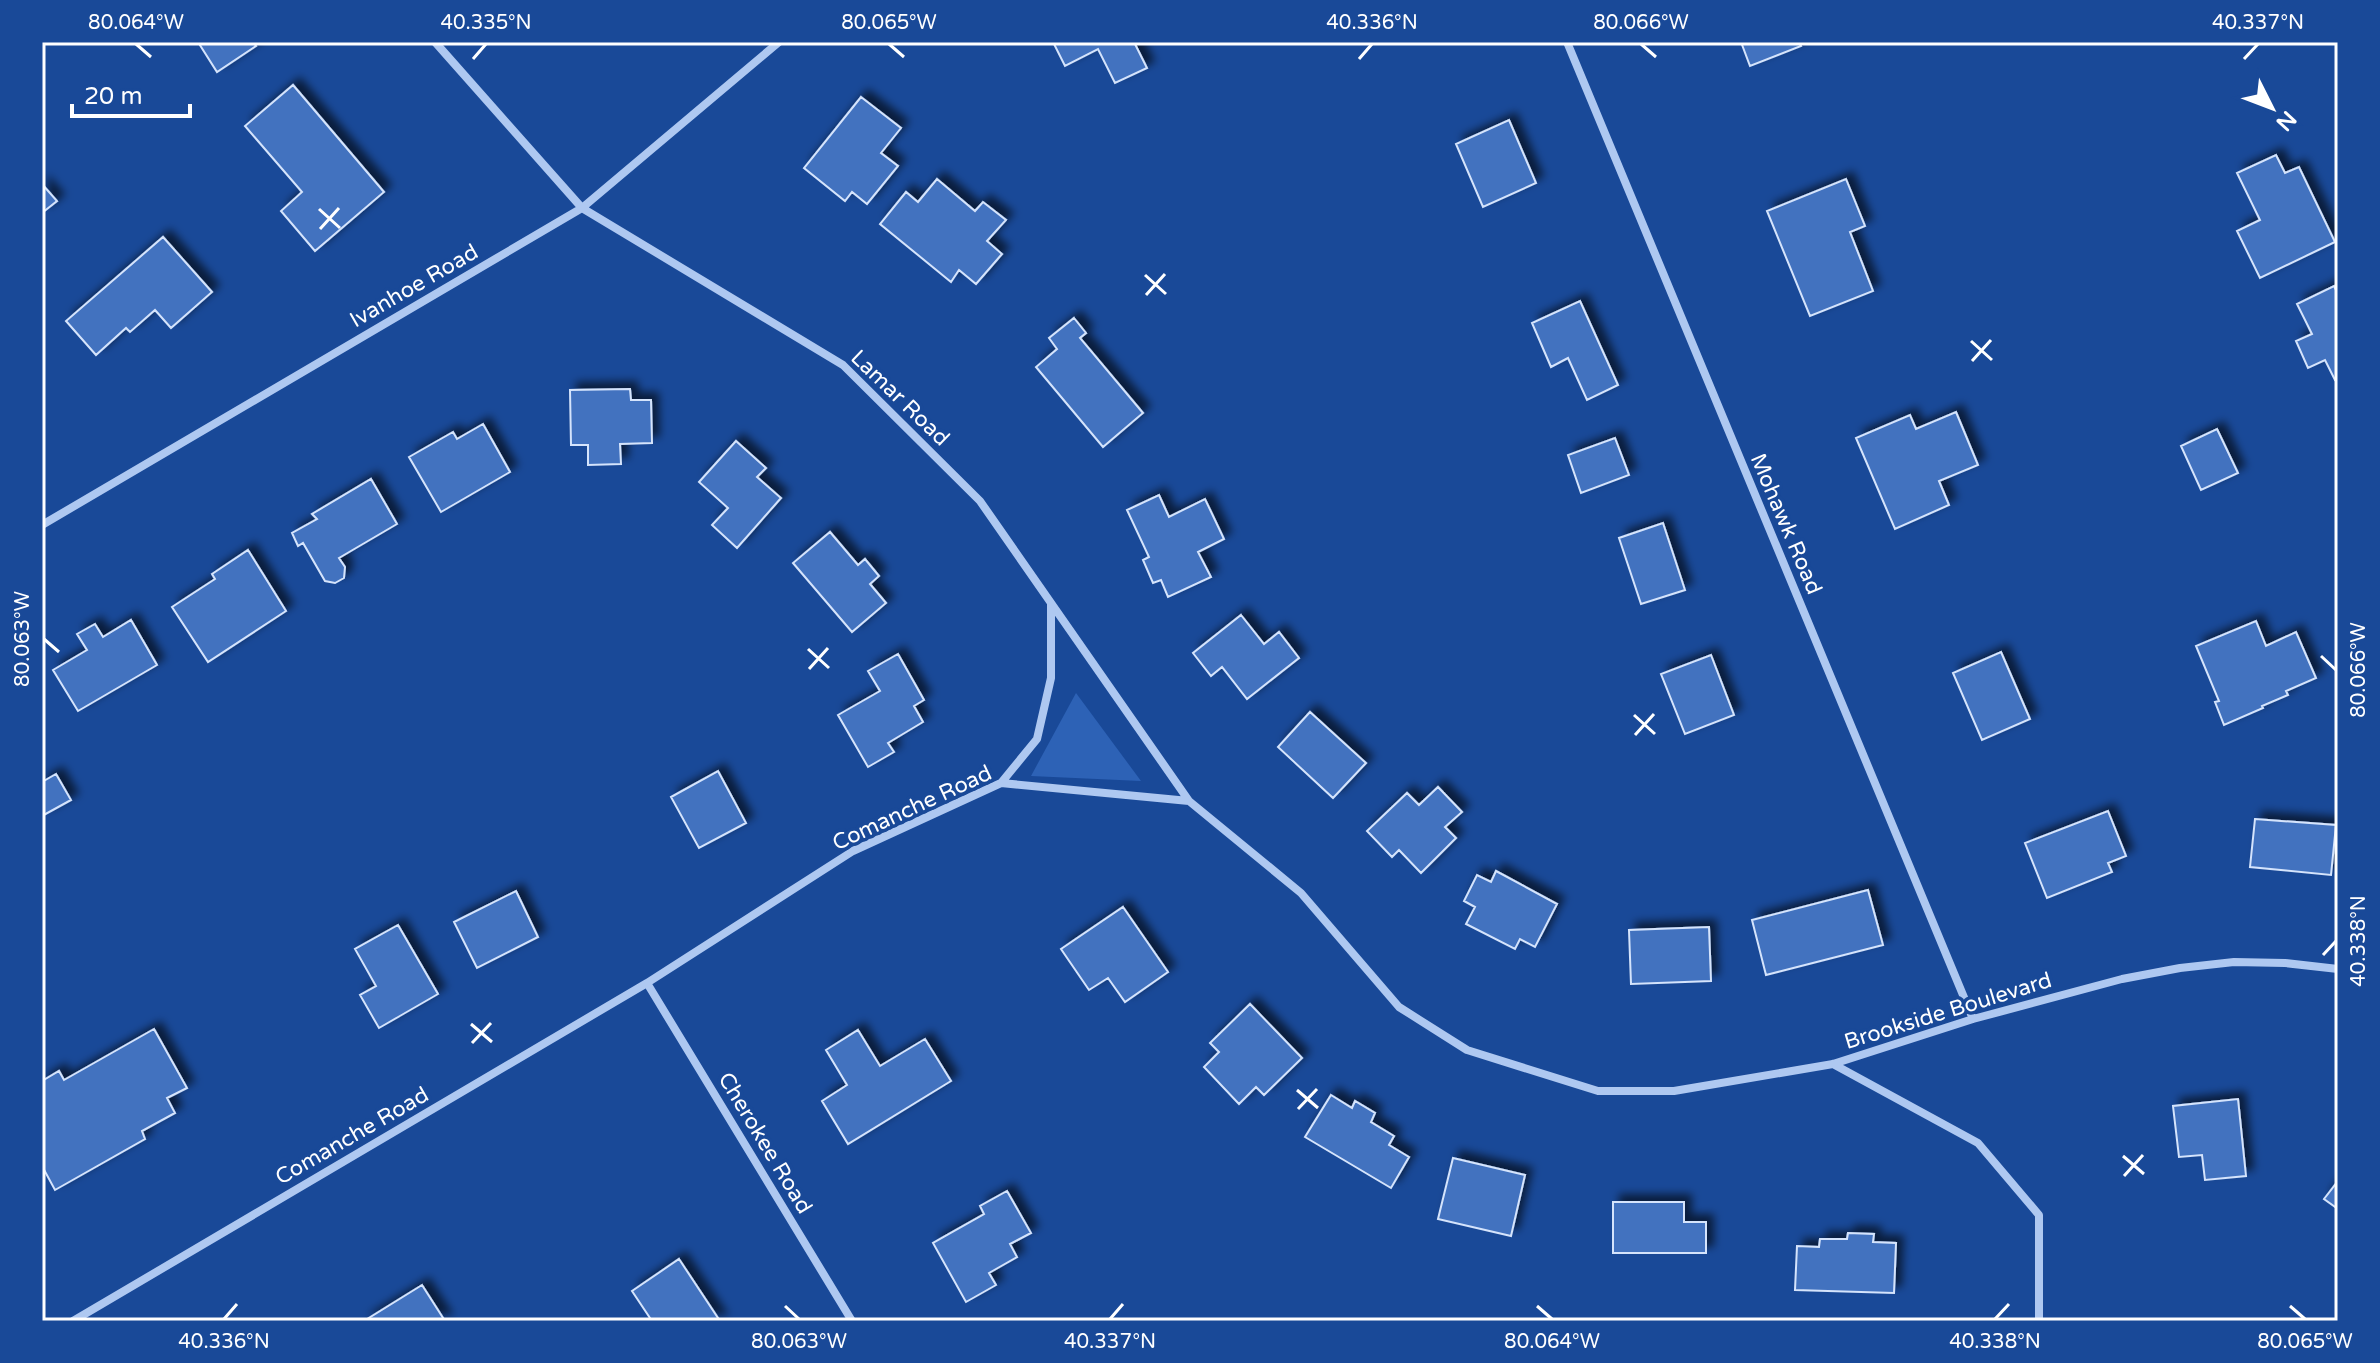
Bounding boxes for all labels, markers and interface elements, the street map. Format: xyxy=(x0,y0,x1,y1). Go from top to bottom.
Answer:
text: 80.064°W xyxy=(88,11,184,35)
text: 40.335°N xyxy=(440,11,532,35)
text: 80.065°W xyxy=(841,11,937,35)
text: 40.336°N xyxy=(1326,11,1418,35)
text: 80.066°W xyxy=(1593,11,1689,35)
text: 40.337°N xyxy=(2212,11,2304,35)
scale bar xyxy=(72,68,190,118)
north arrow xyxy=(2232,68,2312,148)
text: 20 m xyxy=(84,82,142,111)
text: N xyxy=(2271,105,2302,136)
street label: Ivanhoe Road xyxy=(345,239,483,333)
street label: Lamar Road xyxy=(845,345,955,451)
street label: Mohawk Road xyxy=(1745,450,1827,598)
text: 80.063°W xyxy=(11,591,35,687)
text: 80.066°W xyxy=(2347,622,2371,718)
street label: Comanche Road xyxy=(828,760,996,856)
text: 40.338°N xyxy=(2347,895,2371,987)
street label: Brookside Boulevard xyxy=(1841,967,2055,1055)
street label: Cherokee Road xyxy=(713,1068,817,1218)
street label: Comanche Road xyxy=(271,1082,433,1190)
text: 40.336°N xyxy=(178,1330,270,1354)
text: 80.063°W xyxy=(751,1330,847,1354)
text: 40.337°N xyxy=(1064,1330,1156,1354)
text: 80.064°W xyxy=(1504,1330,1600,1354)
text: 40.338°N xyxy=(1949,1330,2041,1354)
text: 80.065°W xyxy=(2257,1330,2353,1354)

